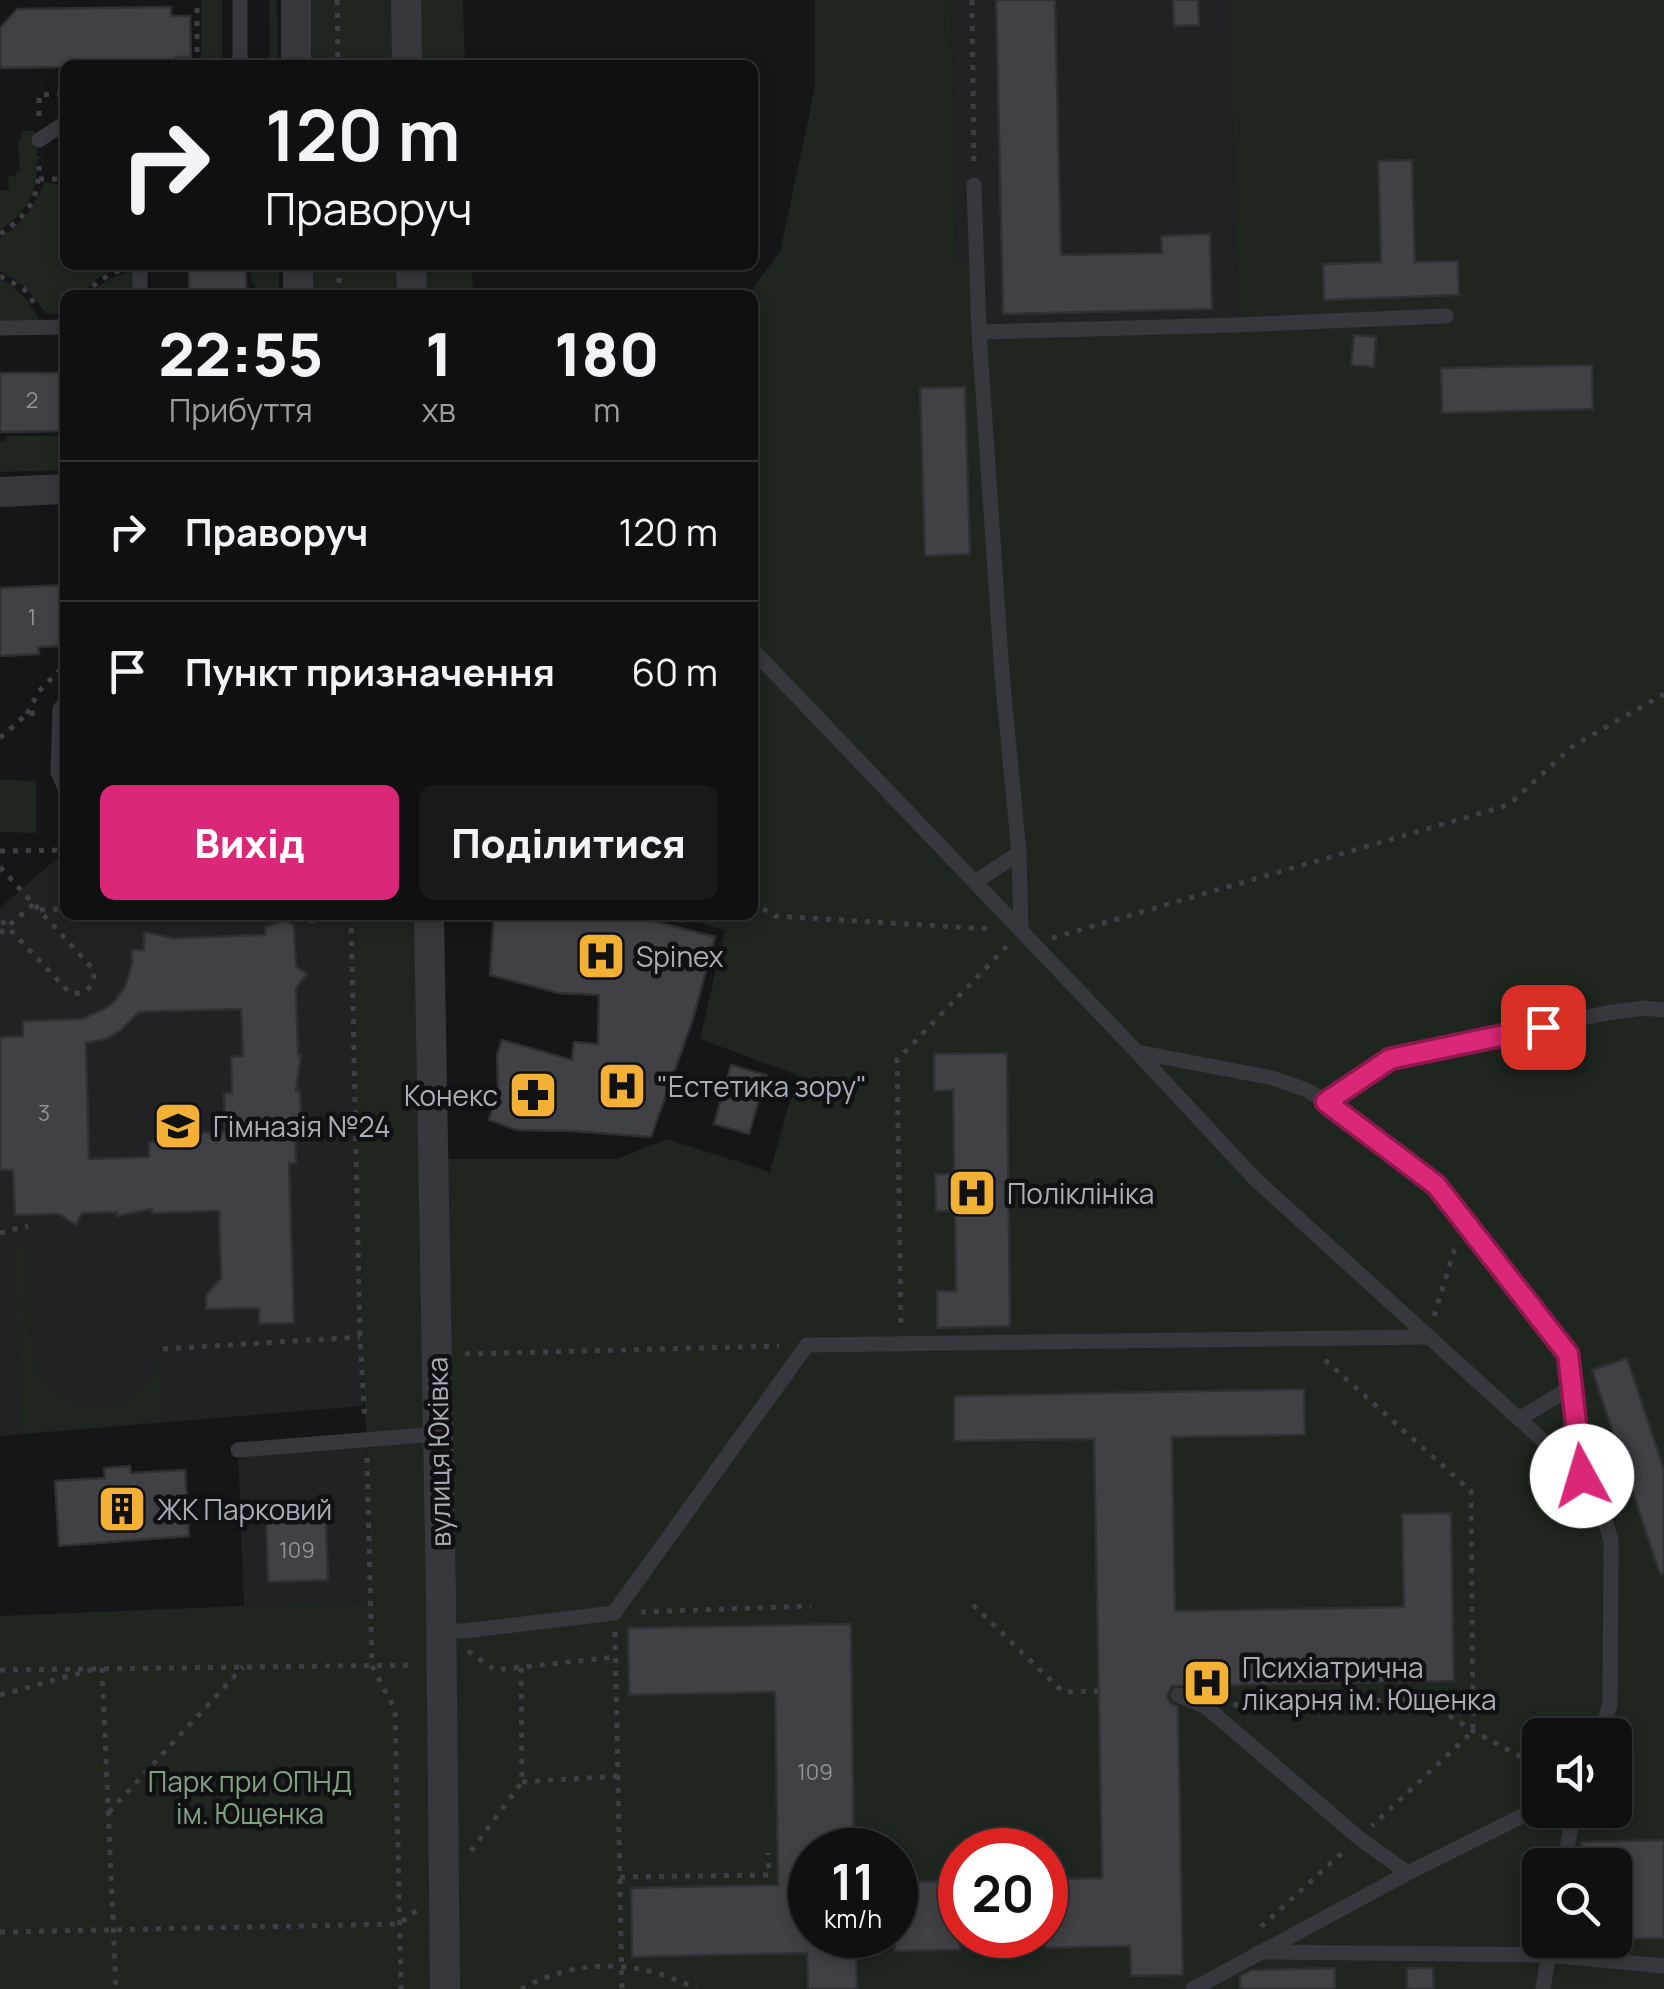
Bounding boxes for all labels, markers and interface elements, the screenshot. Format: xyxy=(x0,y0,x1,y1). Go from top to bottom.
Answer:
text: 120 m xyxy=(265,86,460,182)
icon: right xyxy=(100,100,230,230)
text: Праворуч xyxy=(265,177,472,239)
text: 22:55 xyxy=(159,312,323,394)
text: 1 xyxy=(425,312,452,394)
text: 180 xyxy=(554,312,659,394)
house number: 2 xyxy=(26,385,38,415)
text: Прибуття xyxy=(169,388,313,432)
text: хв xyxy=(422,388,456,432)
text: m xyxy=(593,388,620,432)
icon: right xyxy=(100,504,155,559)
text: Праворуч xyxy=(185,505,368,557)
text: 120 m xyxy=(619,505,718,557)
house number: 1 xyxy=(28,602,36,632)
icon: arrive xyxy=(100,644,155,699)
text: Пункт призначення xyxy=(185,645,555,697)
text: 60 m xyxy=(631,645,718,697)
button: Вихід xyxy=(100,785,399,900)
button: Поділитися xyxy=(419,785,718,900)
hospital icon: Spinex xyxy=(575,930,627,982)
place label: Spinex xyxy=(636,937,724,975)
pin xyxy=(1501,985,1586,1070)
icon: arrive xyxy=(1516,1000,1571,1055)
hospital icon: "Естетика зору" xyxy=(596,1060,648,1112)
place label: "Естетика зору" xyxy=(657,1067,867,1105)
pharmacy icon: Конекс xyxy=(507,1069,559,1121)
place label: Конекс xyxy=(404,1076,498,1114)
house number: 3 xyxy=(38,1098,50,1128)
school or university icon: Гімназія №24 xyxy=(152,1100,204,1152)
place label: Гімназія №24 xyxy=(213,1107,391,1145)
hospital icon: Поліклініка xyxy=(946,1167,998,1219)
place label: Поліклініка xyxy=(1007,1174,1154,1212)
street label: вулиця Юківка xyxy=(417,1357,459,1547)
position arrow xyxy=(1530,1424,1634,1528)
building icon: ЖК Парковий xyxy=(96,1483,148,1535)
place label: ЖК Парковий xyxy=(157,1490,332,1528)
house number: 109 xyxy=(279,1535,315,1565)
place label: Психіатрична лікарня ім. Ющенка xyxy=(1242,1648,1496,1718)
hospital icon: Психіатрична лікарня ім. Ющенка xyxy=(1181,1657,1233,1709)
map controls xyxy=(1522,1718,1632,1958)
button: sound xyxy=(1522,1718,1632,1828)
house number: 109 xyxy=(797,1757,833,1787)
park label: Парк при ОПНД ім. Ющенка xyxy=(148,1762,352,1832)
speed limit sign: 20 xyxy=(938,1828,1068,1958)
text: 11 xyxy=(831,1847,875,1915)
button: search xyxy=(1522,1848,1632,1958)
text: km/h xyxy=(824,1901,882,1936)

